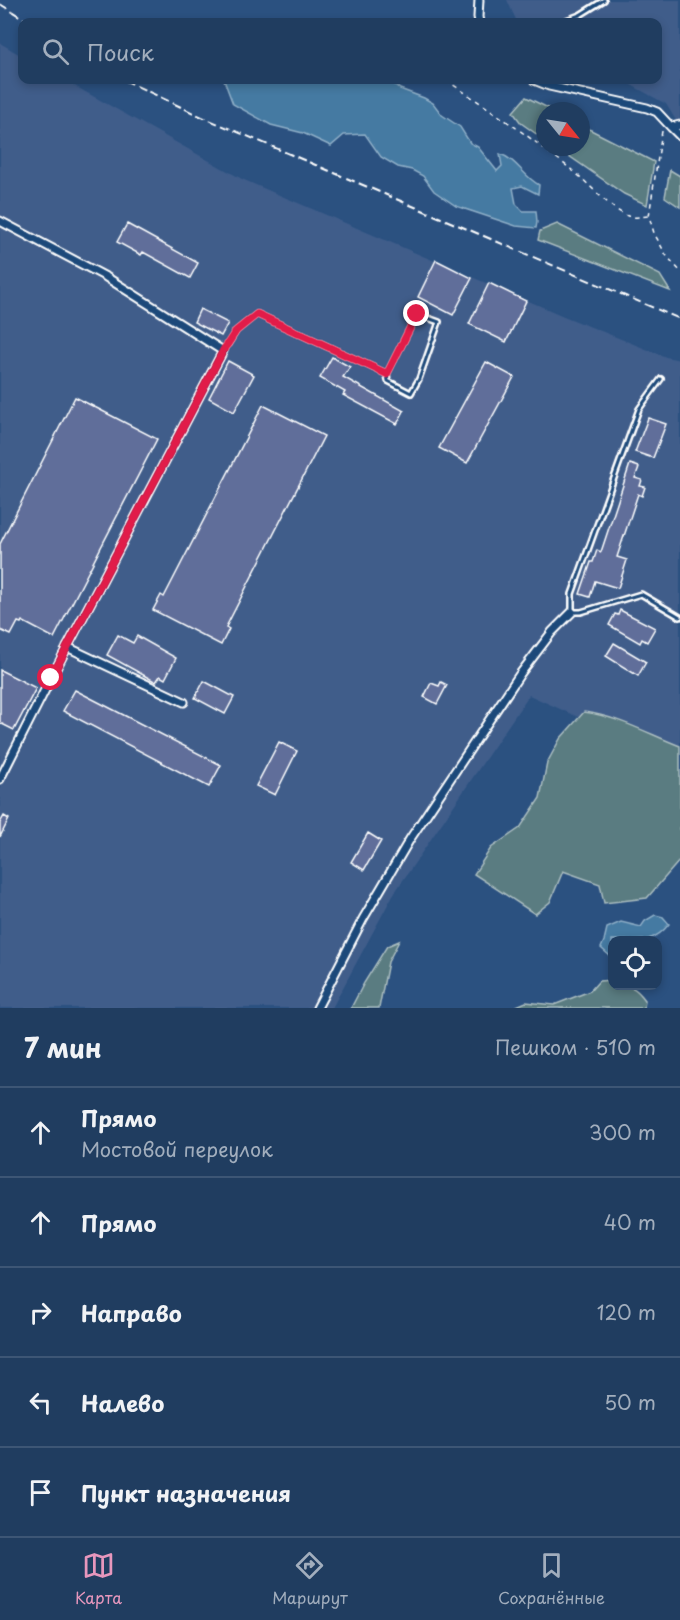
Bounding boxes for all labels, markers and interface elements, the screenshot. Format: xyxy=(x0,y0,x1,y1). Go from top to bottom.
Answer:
search box xyxy=(18,18,662,84)
icon: search xyxy=(39,35,72,68)
text: Поиск xyxy=(87,35,154,68)
north arrow xyxy=(536,102,590,156)
route end xyxy=(403,300,429,326)
route start xyxy=(37,664,63,690)
map controls xyxy=(608,936,662,990)
button: locate xyxy=(608,936,662,990)
text: 7 мин xyxy=(24,1028,102,1067)
text: Пешком · 510 m xyxy=(495,1032,656,1062)
text: Прямо xyxy=(81,1101,156,1134)
icon: ahead xyxy=(24,1116,57,1149)
text: 300 m xyxy=(589,1117,656,1147)
text: Мостовой переулок xyxy=(81,1134,273,1164)
icon: ahead xyxy=(24,1206,57,1239)
text: Прямо xyxy=(81,1206,156,1239)
text: 40 m xyxy=(604,1207,656,1237)
icon: right xyxy=(24,1296,57,1329)
text: Направо xyxy=(81,1296,182,1329)
text: 120 m xyxy=(597,1297,656,1327)
icon: left xyxy=(24,1386,57,1419)
text: Налево xyxy=(81,1386,164,1419)
text: 50 m xyxy=(604,1387,656,1417)
icon: arrive xyxy=(24,1476,57,1509)
text: Пункт назначения xyxy=(81,1476,291,1509)
tab: Карта xyxy=(75,1549,122,1609)
tab: Маршрут xyxy=(272,1549,348,1609)
tab: Сохранённые xyxy=(498,1549,605,1609)

